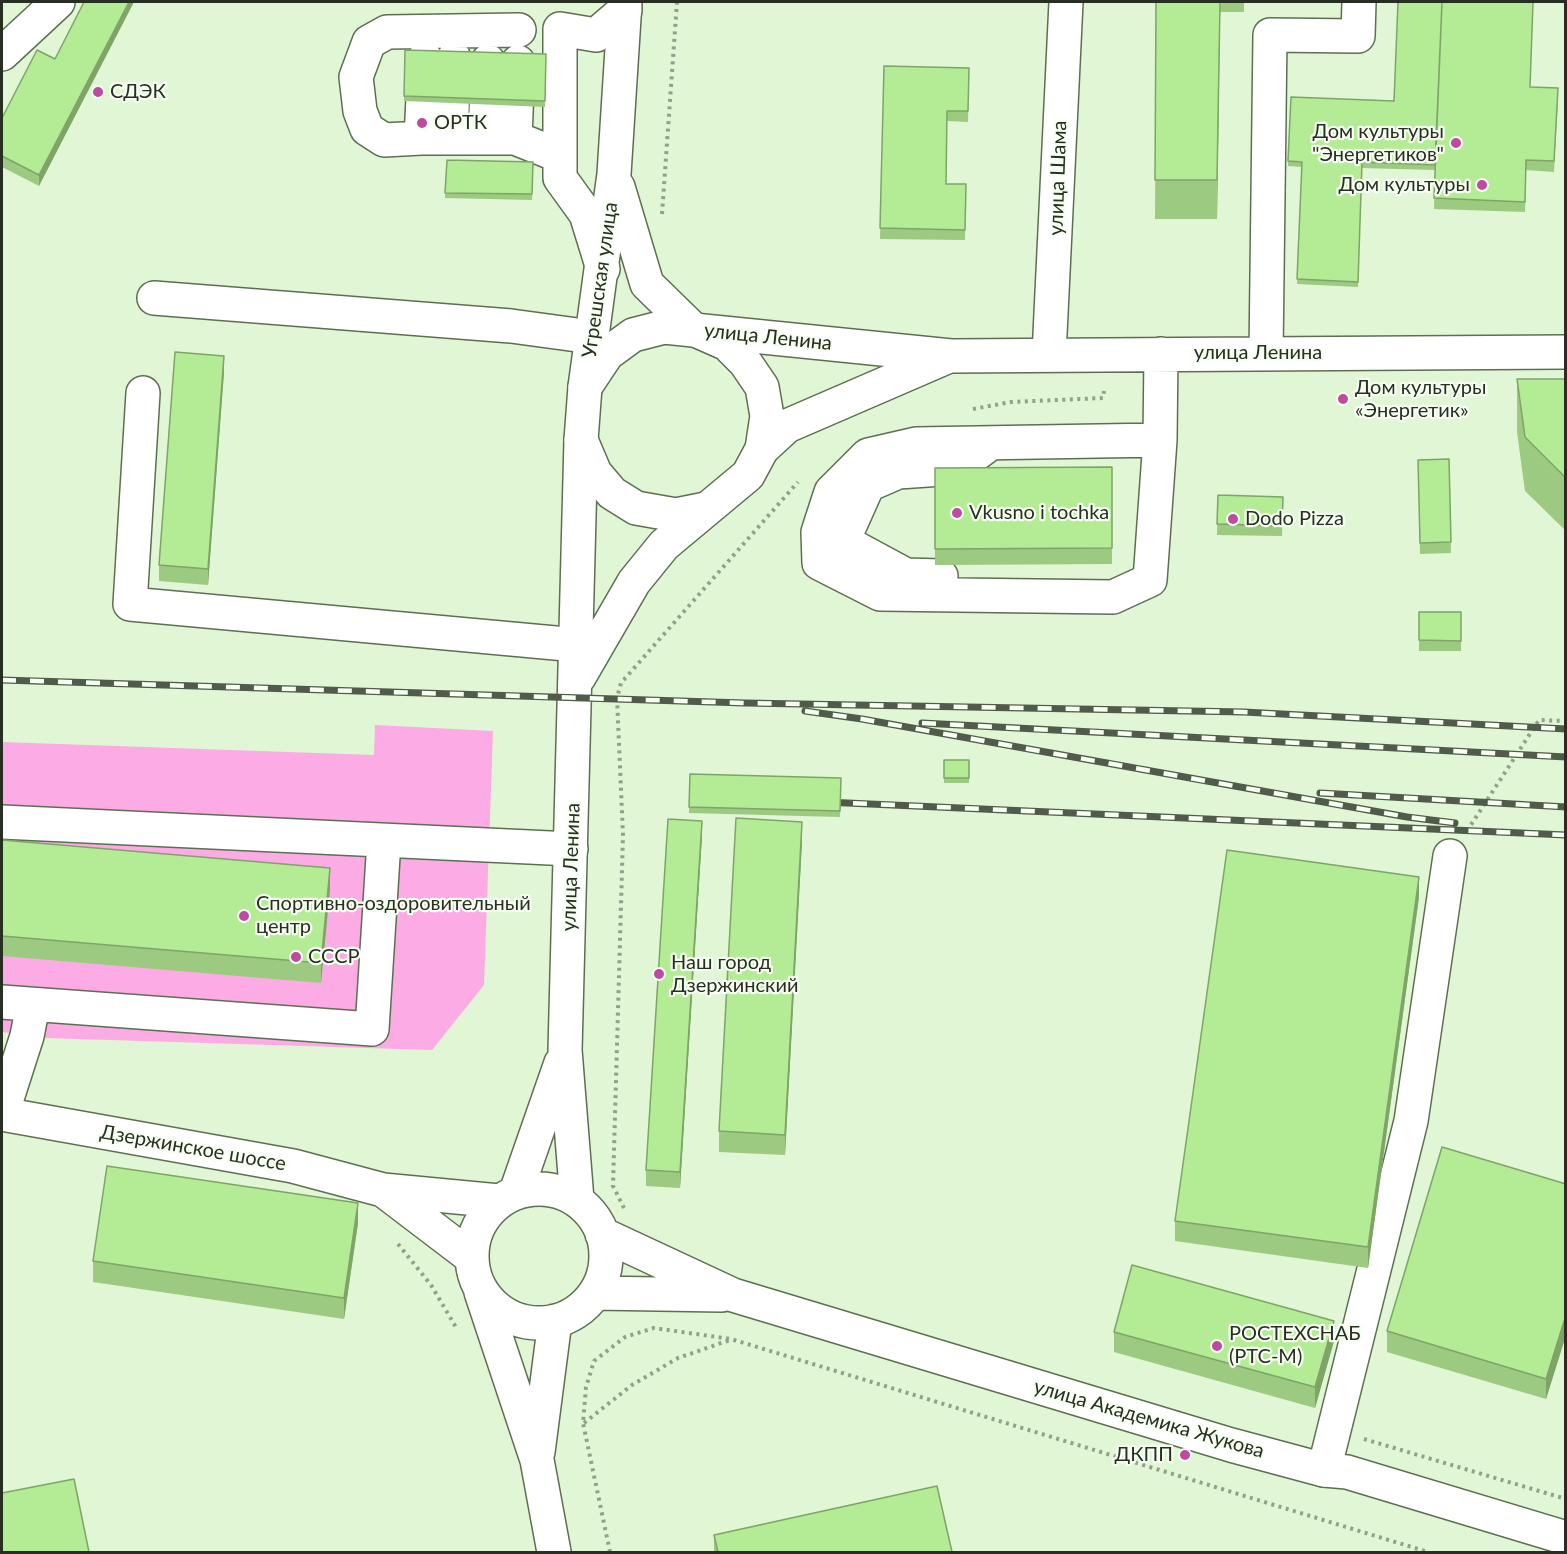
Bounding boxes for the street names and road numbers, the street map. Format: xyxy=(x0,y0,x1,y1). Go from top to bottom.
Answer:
street label: улица Шама xyxy=(1044,120,1072,236)
street label: Угрешская улица xyxy=(577,201,623,359)
street label: улица Ленина xyxy=(703,318,833,356)
street label: улица Ленина xyxy=(1194,341,1322,365)
street label: улица Ленина xyxy=(557,802,585,932)
street label: Дзержинское шоссе xyxy=(98,1120,288,1176)
street label: улица Академика Жукова xyxy=(1031,1375,1267,1463)

